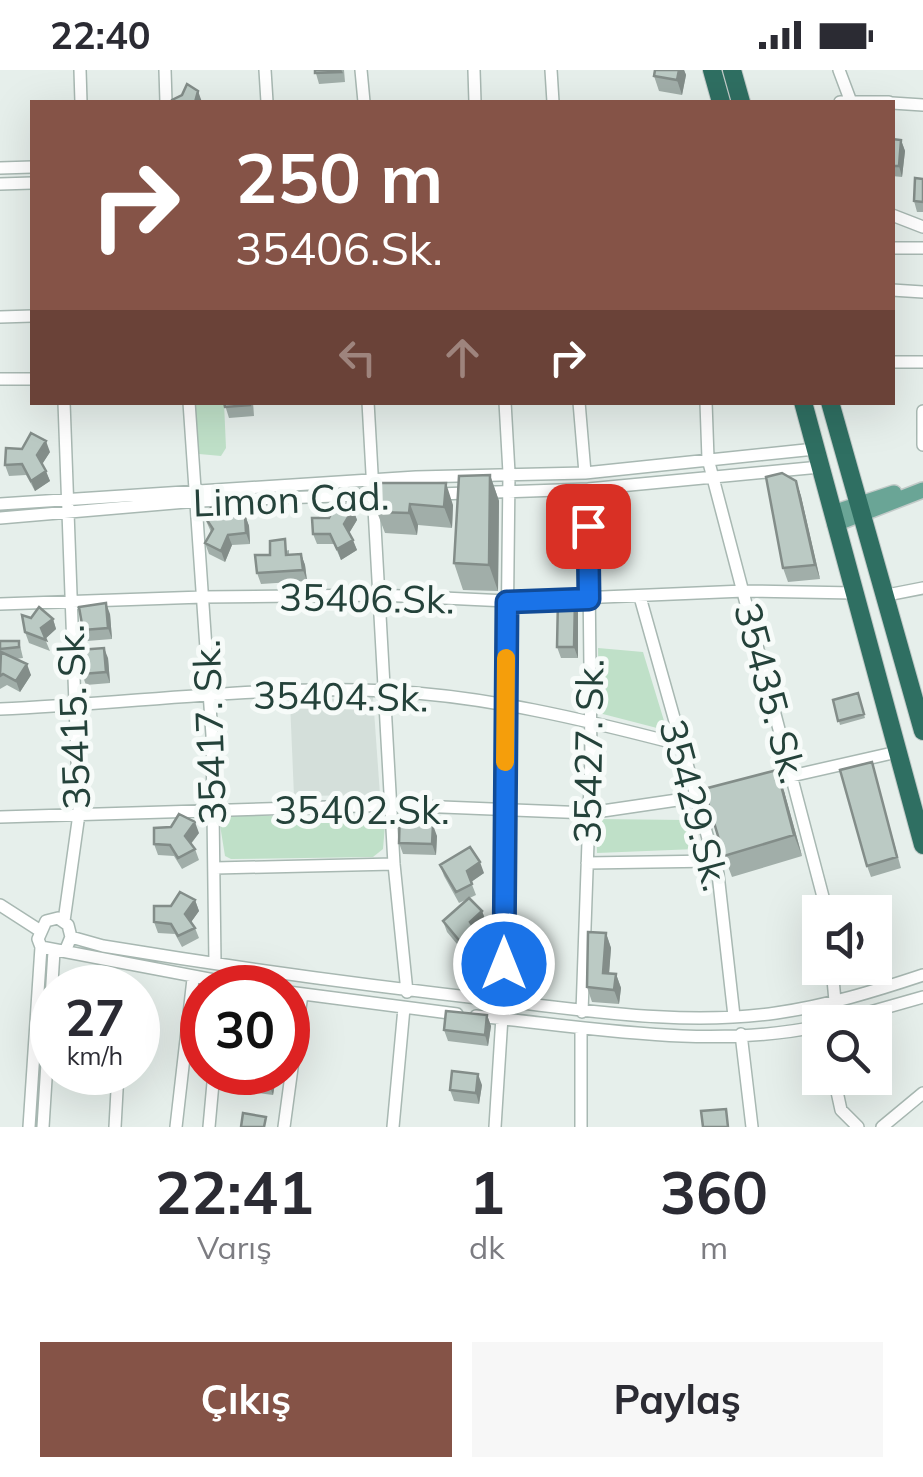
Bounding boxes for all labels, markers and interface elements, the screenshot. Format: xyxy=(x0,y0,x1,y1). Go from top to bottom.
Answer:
text: 22:40 xyxy=(50,11,151,59)
text: 250 m xyxy=(235,133,443,221)
icon: right xyxy=(70,140,200,270)
text: 35406.Sk. xyxy=(235,220,443,276)
icon: left xyxy=(330,330,385,385)
icon: ahead xyxy=(435,330,490,385)
icon: right xyxy=(540,330,595,385)
street label: Limon Cad. xyxy=(192,472,390,526)
pin xyxy=(546,484,631,569)
icon: arrive xyxy=(561,499,616,554)
street label: 35406.Sk. xyxy=(279,572,455,624)
street label: 35435. Sk. xyxy=(724,597,818,789)
street label: 35415. Sk. xyxy=(46,624,100,810)
street label: 35417. Sk. xyxy=(182,639,236,825)
street label: 35427. Sk. xyxy=(562,658,614,844)
street label: 35404.Sk. xyxy=(253,670,429,722)
street label: 35429.Sk. xyxy=(649,714,741,896)
street label: 35402.Sk. xyxy=(274,786,450,834)
map controls xyxy=(802,895,892,1095)
button: sound xyxy=(802,895,892,985)
position arrow xyxy=(452,912,556,1016)
speed limit sign: 30 xyxy=(180,965,310,1095)
text: 27 xyxy=(65,986,125,1049)
button: search xyxy=(802,1005,892,1095)
text: km/h xyxy=(67,1040,123,1071)
text: 22:41 xyxy=(155,1154,314,1229)
text: 1 xyxy=(469,1154,505,1229)
text: 360 xyxy=(660,1154,768,1229)
text: Varış xyxy=(197,1227,272,1267)
text: dk xyxy=(469,1227,505,1267)
text: m xyxy=(700,1227,728,1267)
button: Çıkış xyxy=(40,1342,452,1457)
button: Paylaş xyxy=(472,1342,883,1457)

